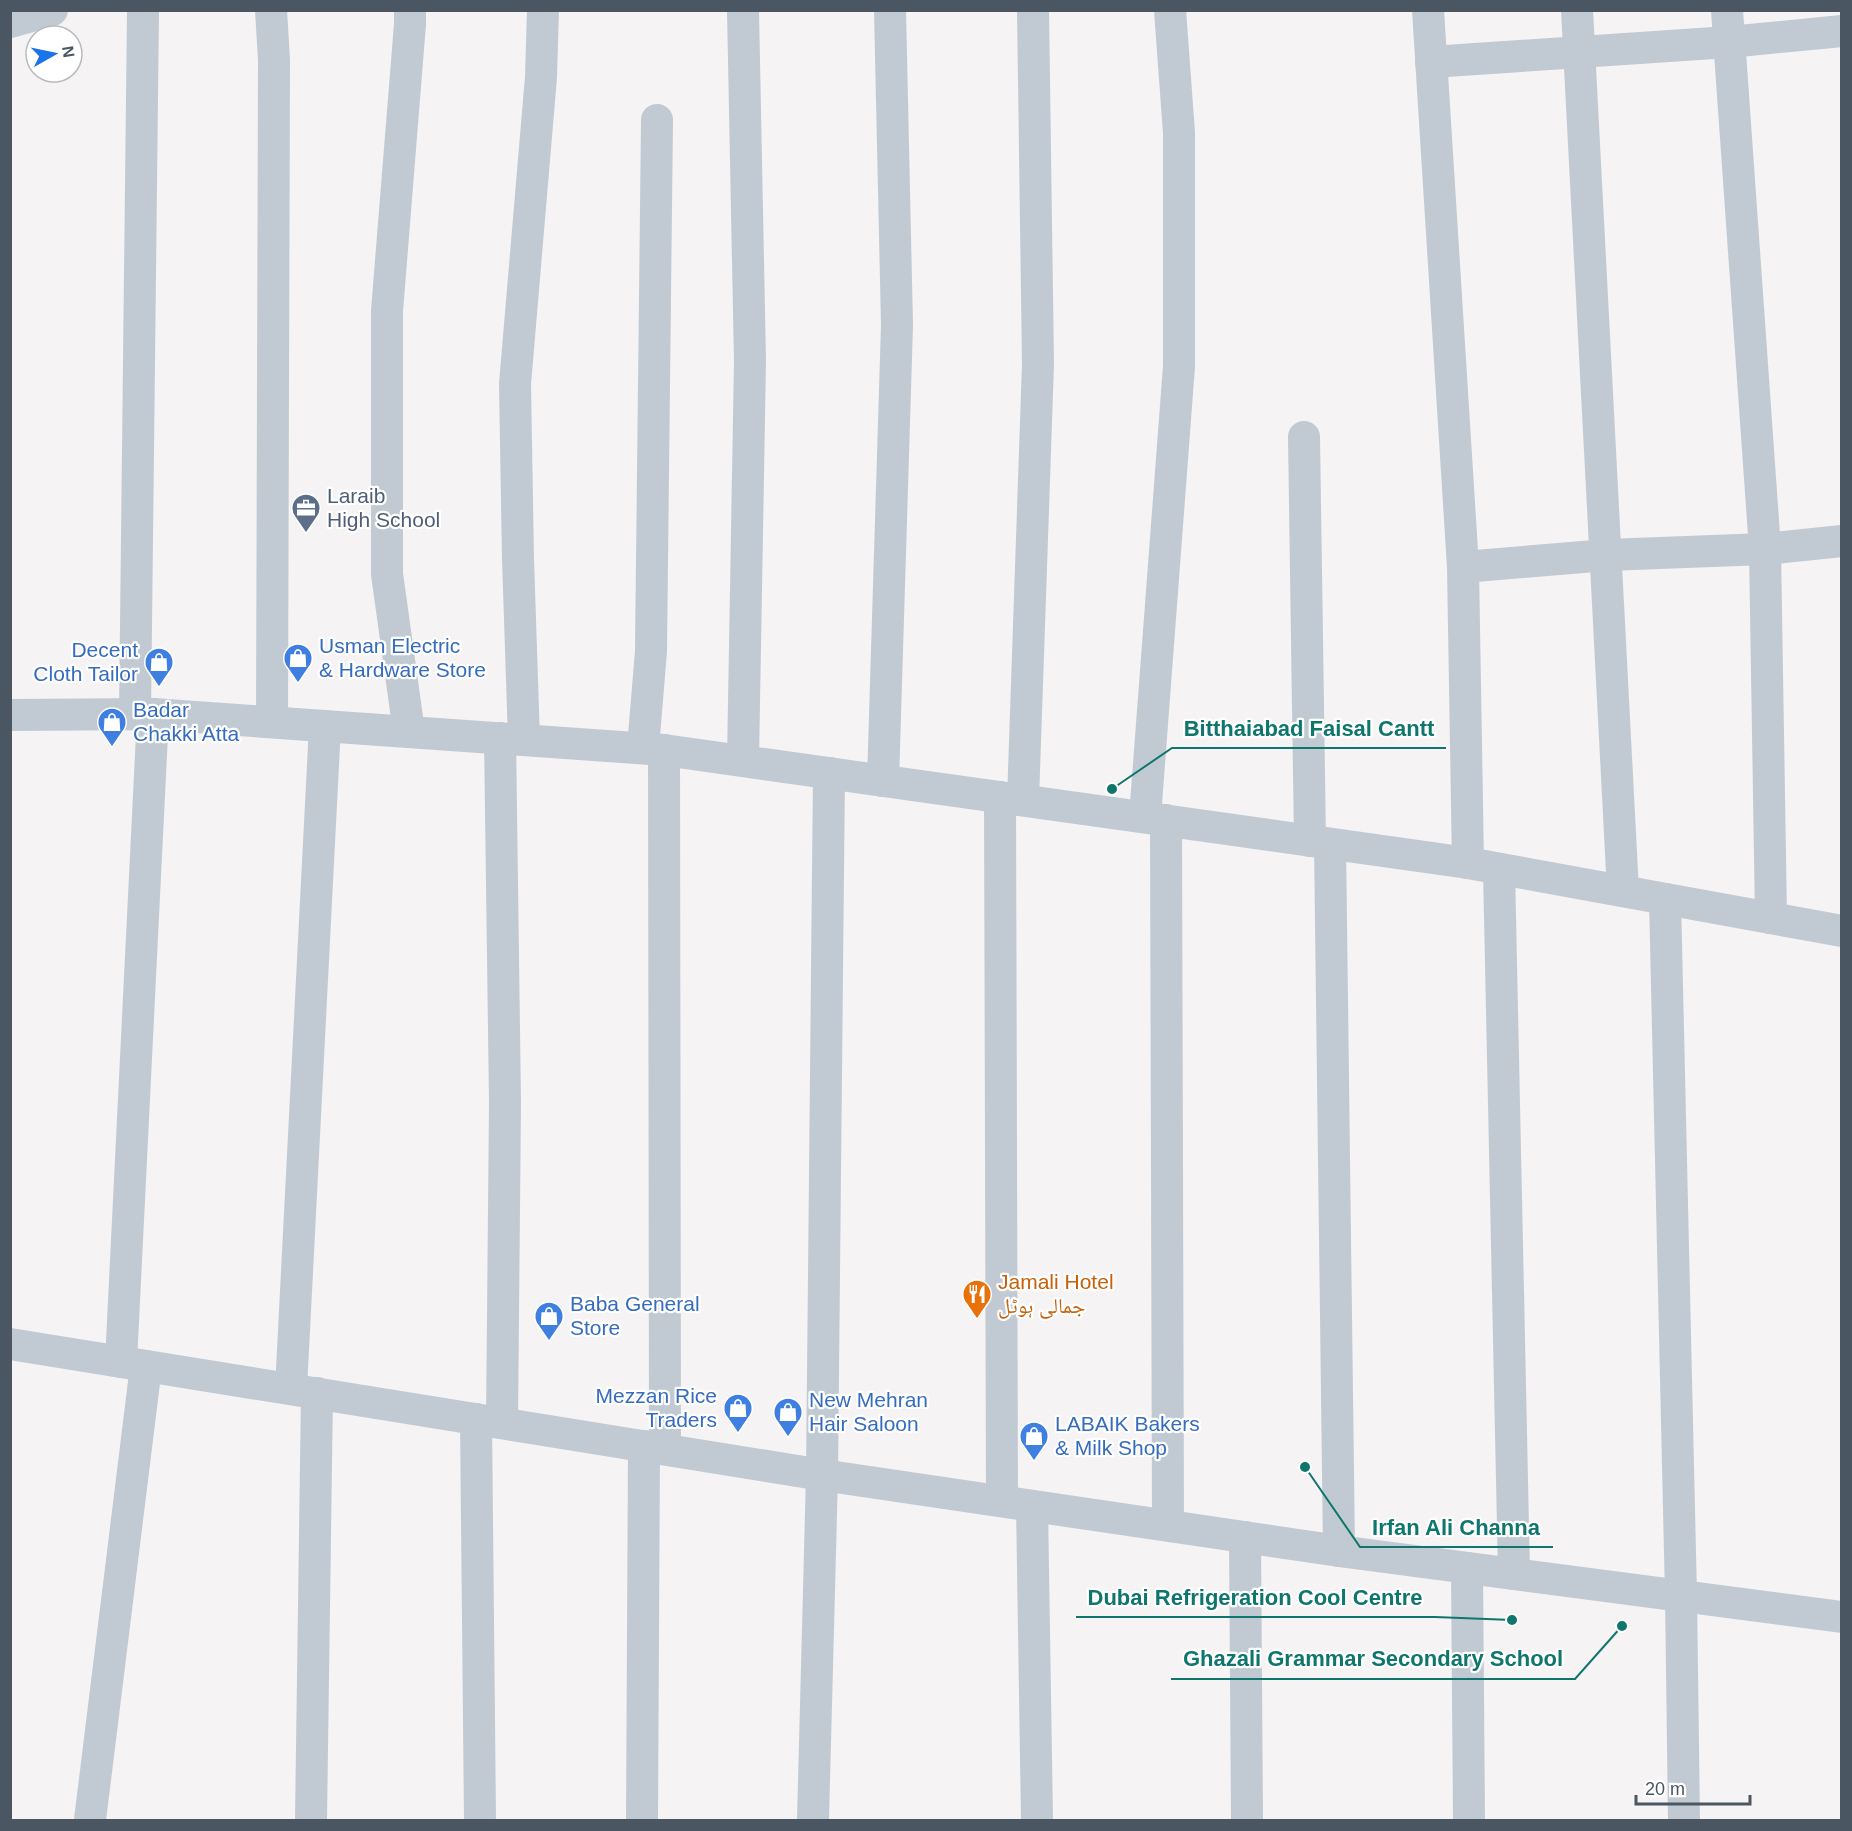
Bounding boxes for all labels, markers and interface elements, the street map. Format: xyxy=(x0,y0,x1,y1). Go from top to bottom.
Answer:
north arrow xyxy=(24,24,84,84)
text: N xyxy=(59,45,78,59)
place label: Laraib High School xyxy=(327,484,440,531)
office icon: Laraib High School xyxy=(290,492,322,534)
place label: Usman Electric & Hardware Store xyxy=(319,634,486,681)
place label: Decent Cloth Tailor xyxy=(33,638,138,685)
shop icon: Usman Electric & Hardware Store xyxy=(282,642,314,684)
shop icon: Decent Cloth Tailor xyxy=(143,646,175,688)
place label: Badar Chakki Atta xyxy=(133,698,240,745)
shop icon: Badar Chakki Atta xyxy=(96,706,128,748)
callout: Bitthaiabad Faisal Cantt xyxy=(1172,708,1446,748)
text: Bitthaiabad Faisal Cantt xyxy=(1184,716,1435,741)
place label: Jamali Hotel جمالی ہوٹل xyxy=(998,1270,1114,1319)
restaurant icon: Jamali Hotel جمالی ہوٹل xyxy=(961,1278,993,1320)
place label: Baba General Store xyxy=(570,1292,700,1339)
shop icon: Baba General Store xyxy=(533,1300,565,1342)
place label: Mezzan Rice Traders xyxy=(596,1384,717,1431)
place label: New Mehran Hair Saloon xyxy=(809,1388,928,1435)
shop icon: Mezzan Rice Traders xyxy=(722,1392,754,1434)
shop icon: New Mehran Hair Saloon xyxy=(772,1396,804,1438)
place label: LABAIK Bakers & Milk Shop xyxy=(1055,1412,1200,1459)
shop icon: LABAIK Bakers & Milk Shop xyxy=(1018,1420,1050,1462)
callout: Irfan Ali Channa xyxy=(1360,1507,1553,1547)
text: Irfan Ali Channa xyxy=(1372,1515,1541,1540)
callout: Dubai Refrigeration Cool Centre xyxy=(1076,1577,1435,1617)
text: Dubai Refrigeration Cool Centre xyxy=(1088,1585,1422,1610)
callout: Ghazali Grammar Secondary School xyxy=(1171,1639,1575,1679)
text: Ghazali Grammar Secondary School xyxy=(1183,1646,1563,1671)
scale bar xyxy=(1636,1768,1750,1806)
text: 20 m xyxy=(1645,1779,1685,1799)

